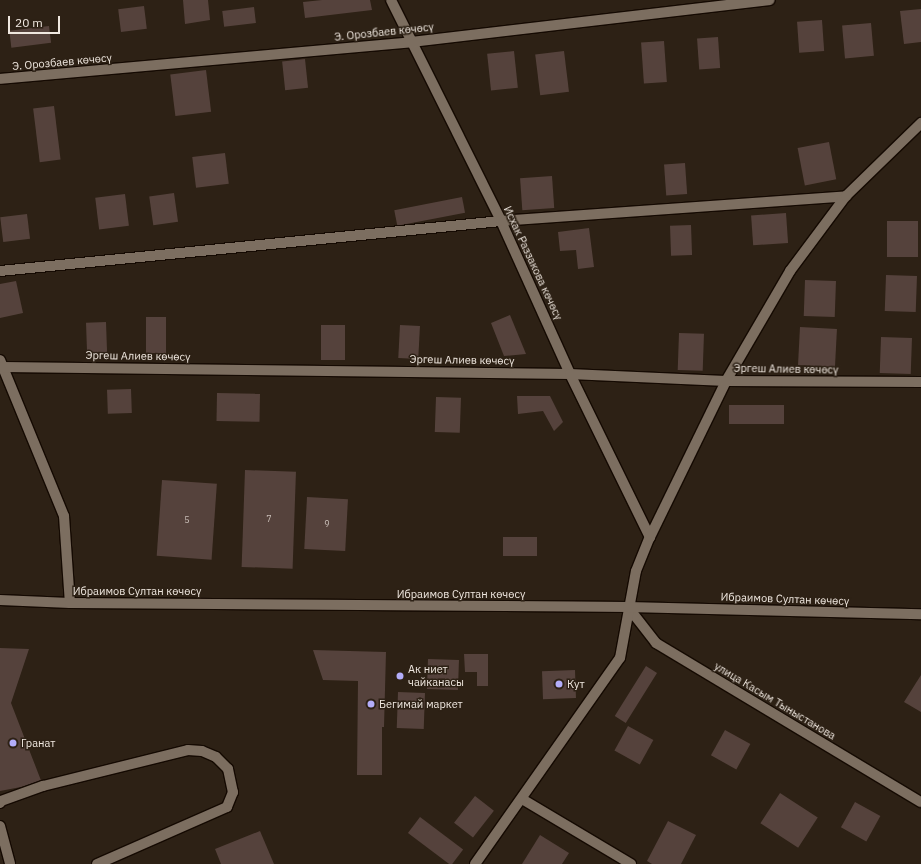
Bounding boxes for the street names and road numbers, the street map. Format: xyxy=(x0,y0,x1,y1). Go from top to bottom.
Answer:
street label: Э. Орозбаев көчөсү xyxy=(334,20,434,44)
street label: Э. Орозбаев көчөсү xyxy=(12,51,112,73)
street label: Исхак Раззакова көчөсү xyxy=(501,204,565,322)
street label: Эргеш Алиев көчөсү xyxy=(85,348,191,364)
street label: Эргеш Алиев көчөсү xyxy=(409,352,515,368)
street label: Эргеш Алиев көчөсү xyxy=(733,361,839,377)
street label: Ибраимов Султан көчөсү xyxy=(73,584,201,598)
street label: Ибраимов Султан көчөсү xyxy=(397,587,525,601)
street label: Ибраимов Султан көчөсү xyxy=(720,590,850,608)
street label: улица Касым Тыныстанова xyxy=(712,659,838,743)

